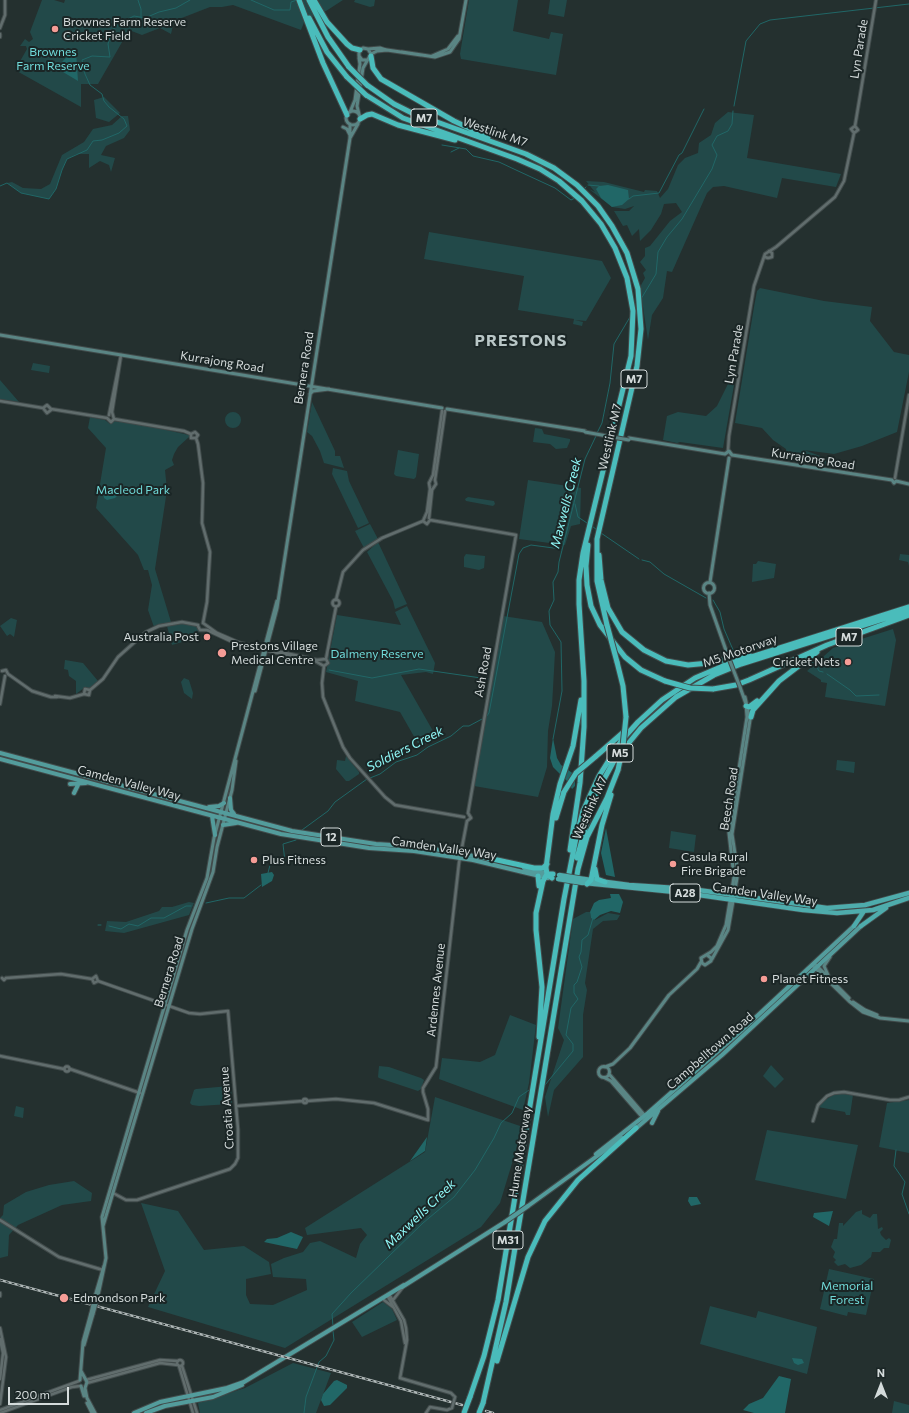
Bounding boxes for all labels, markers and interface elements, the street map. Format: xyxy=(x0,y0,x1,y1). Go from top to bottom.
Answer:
place label: Brownes Farm Reserve Cricket Field xyxy=(63,15,186,43)
street label: Lyn Parade xyxy=(847,18,871,80)
marker: Brownes Farm Reserve Cricket Field xyxy=(50,24,60,34)
park label: Brownes Farm Reserve xyxy=(16,45,90,73)
road number: M7 xyxy=(411,109,437,127)
street label: Westlink M7 xyxy=(461,114,529,150)
street label: Lyn Parade xyxy=(722,323,746,385)
street label: Bernera Road xyxy=(291,331,317,405)
district label: PRESTONS xyxy=(475,331,567,351)
street label: Kurrajong Road xyxy=(179,348,265,376)
road number: M7 xyxy=(621,370,647,388)
street label: Westlink M7 xyxy=(595,402,625,472)
street label: Kurrajong Road xyxy=(770,445,856,473)
water label: Maxwells Creek xyxy=(547,456,585,550)
park label: Macleod Park xyxy=(96,483,170,497)
road number: M7 xyxy=(836,628,862,646)
place label: Australia Post xyxy=(123,630,199,644)
marker: Australia Post xyxy=(202,632,212,642)
street label: M5 Motorway xyxy=(701,632,779,670)
place label: Prestons Village Medical Centre xyxy=(231,639,318,667)
street label: Ash Road xyxy=(471,646,495,698)
marker: Prestons Village Medical Centre xyxy=(216,647,228,659)
park label: Dalmeny Reserve xyxy=(330,647,424,661)
place label: Cricket Nets xyxy=(773,655,840,669)
marker: Cricket Nets xyxy=(843,657,853,667)
water label: Soldiers Creek xyxy=(364,723,446,775)
road number: M5 xyxy=(607,744,633,762)
street label: Camden Valley Way xyxy=(76,762,182,804)
street label: Beech Road xyxy=(717,766,741,832)
street label: Westlink M7 xyxy=(570,774,610,842)
road number: 12 xyxy=(321,828,341,846)
street label: Camden Valley Way xyxy=(391,833,497,863)
place label: Casula Rural Fire Brigade xyxy=(681,850,748,878)
place label: Plus Fitness xyxy=(262,853,326,867)
marker: Plus Fitness xyxy=(249,855,259,865)
marker: Casula Rural Fire Brigade xyxy=(668,859,678,869)
street label: Camden Valley Way xyxy=(712,879,818,909)
road number: A28 xyxy=(670,884,700,902)
street label: Bernera Road xyxy=(151,935,187,1009)
street label: Ardennes Avenue xyxy=(424,943,448,1037)
place label: Planet Fitness xyxy=(772,972,848,986)
marker: Planet Fitness xyxy=(759,974,769,984)
street label: Campbelltown Road xyxy=(664,1009,756,1093)
street label: Croatia Avenue xyxy=(217,1066,237,1150)
street label: Hume Motorway xyxy=(506,1105,534,1199)
water label: Maxwells Creek xyxy=(381,1176,459,1252)
road number: M31 xyxy=(493,1231,523,1249)
park label: Memorial Forest xyxy=(821,1279,873,1307)
place label: Edmondson Park xyxy=(73,1291,165,1305)
marker: Edmondson Park xyxy=(58,1292,70,1304)
north arrow xyxy=(861,1365,901,1405)
text: N xyxy=(877,1366,885,1379)
scale bar xyxy=(10,1379,71,1405)
text: 200 m xyxy=(15,1387,50,1401)

